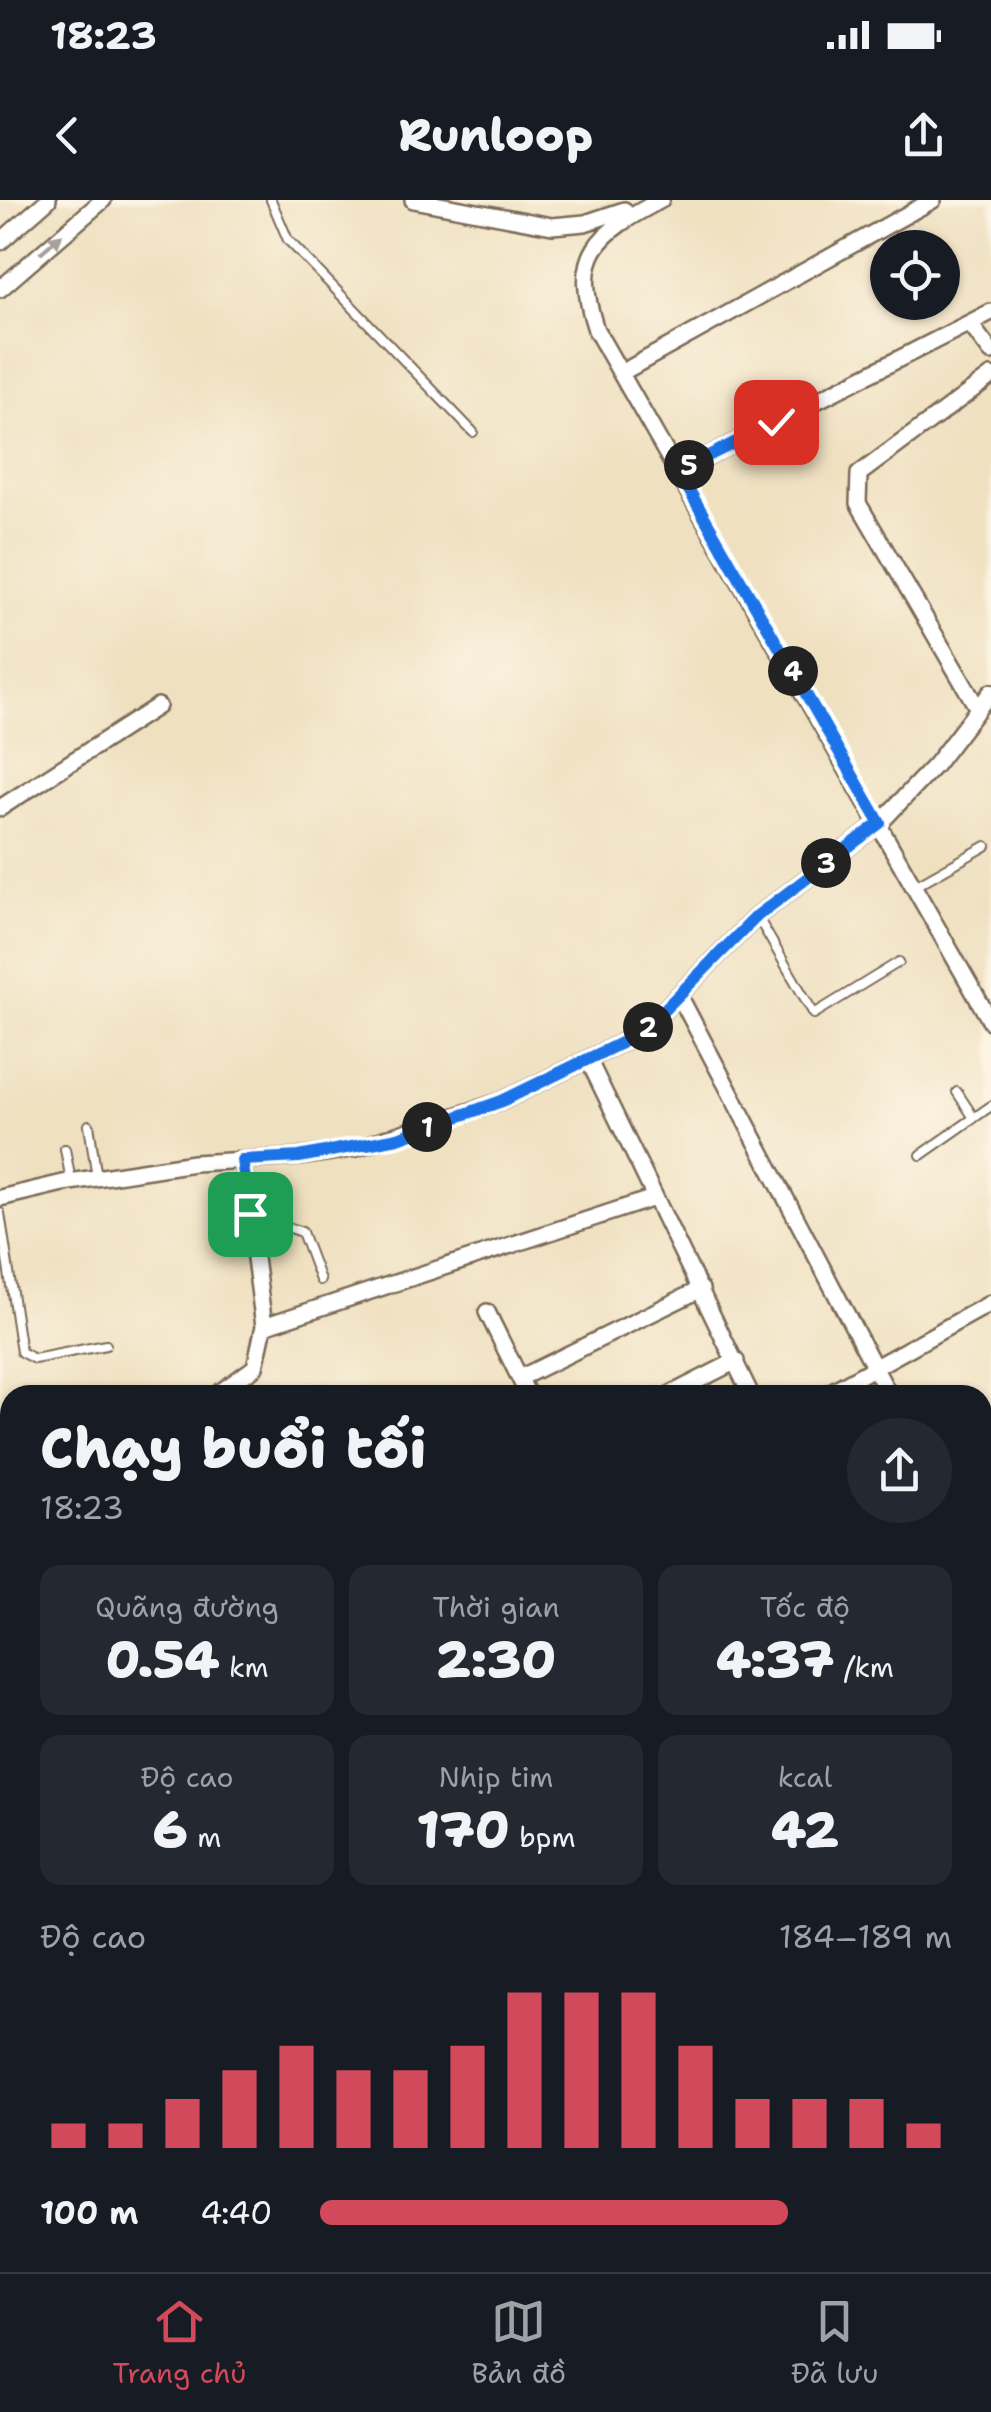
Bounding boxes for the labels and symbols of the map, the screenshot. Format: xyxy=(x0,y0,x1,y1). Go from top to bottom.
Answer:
one-way arrow xyxy=(38,234,63,256)
pin xyxy=(734,380,819,465)
pin: 5 xyxy=(664,440,714,490)
pin: 4 xyxy=(768,646,818,696)
pin: 3 xyxy=(801,838,851,888)
pin: 2 xyxy=(623,1002,673,1052)
pin: 1 xyxy=(402,1102,452,1152)
pin xyxy=(208,1172,293,1257)

